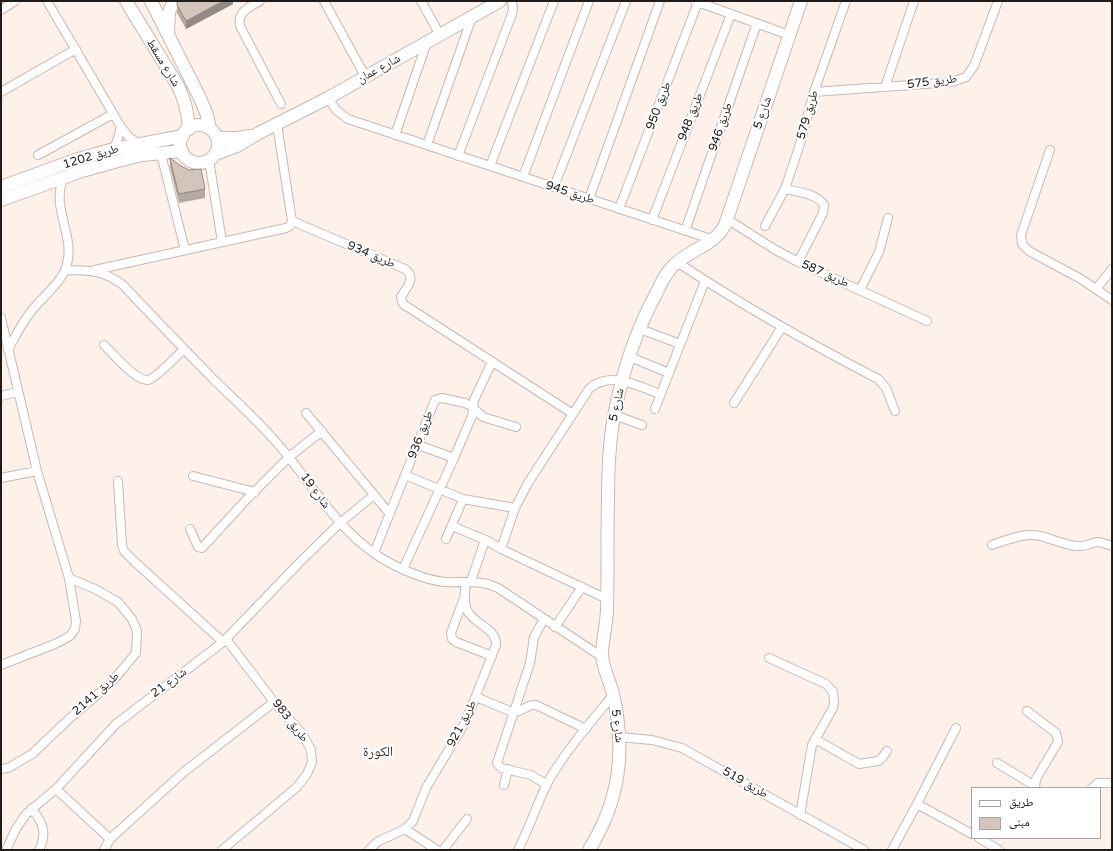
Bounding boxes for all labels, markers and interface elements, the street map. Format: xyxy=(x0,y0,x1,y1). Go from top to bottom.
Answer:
street label: شارع مسقط xyxy=(143,36,183,90)
street label: شارع عمان xyxy=(355,51,403,87)
street label: طريق 575 xyxy=(906,72,958,92)
street label: طريق 950 xyxy=(643,80,675,132)
street label: طريق 579 xyxy=(794,89,822,141)
street label: طريق 948 xyxy=(675,91,707,143)
street label: شارع 5 xyxy=(751,95,775,131)
street label: طريق 946 xyxy=(706,101,736,153)
street label: طريق 1202 xyxy=(61,142,121,172)
street label: طريق 945 xyxy=(544,178,596,208)
street label: طريق 934 xyxy=(345,239,397,271)
street label: طريق 587 xyxy=(799,257,851,291)
street label: شارع 5 xyxy=(606,387,628,423)
street label: طريق 936 xyxy=(405,409,437,461)
street label: شارع 19 xyxy=(297,470,333,512)
street label: شارع 21 xyxy=(148,665,190,701)
street label: طريق 2141 xyxy=(70,669,122,719)
street label: طريق 983 xyxy=(269,697,311,745)
street label: طريق 921 xyxy=(444,698,480,750)
street label: شارع 5 xyxy=(608,709,626,743)
district label: الكورة xyxy=(363,744,393,760)
street label: طريق 519 xyxy=(720,764,770,802)
legend xyxy=(971,787,1101,839)
text: طريق xyxy=(1009,795,1034,809)
text: مبنى xyxy=(1009,815,1030,829)

